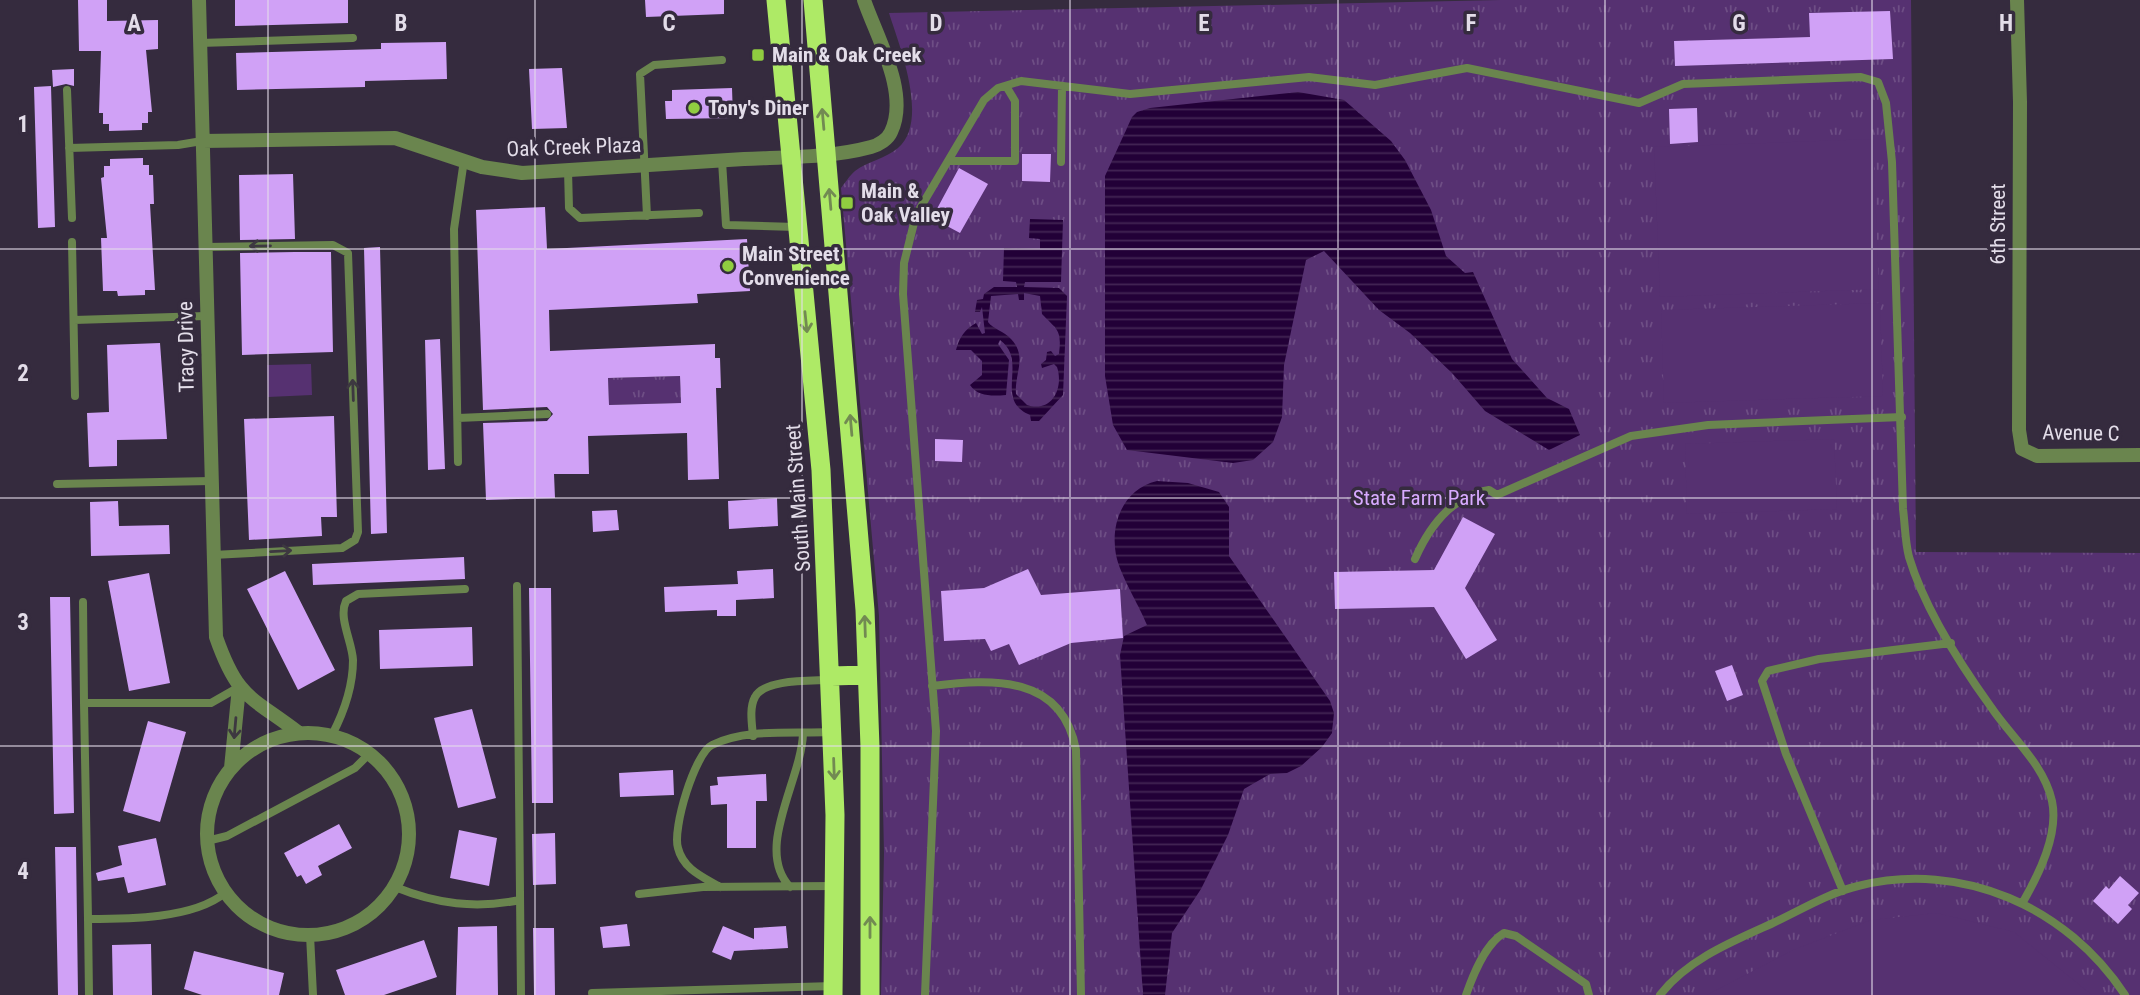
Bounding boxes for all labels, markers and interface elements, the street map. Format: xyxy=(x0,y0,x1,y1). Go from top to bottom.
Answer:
text: A xyxy=(127,10,141,37)
text: B xyxy=(395,10,407,37)
text: C xyxy=(662,10,676,37)
text: D xyxy=(930,10,943,37)
text: E xyxy=(1198,10,1210,37)
text: F xyxy=(1466,10,1477,37)
text: G xyxy=(1732,10,1746,37)
text: H xyxy=(1999,10,2013,37)
place label: Main & Oak Creek xyxy=(772,43,923,67)
marker: Main & Oak Creek xyxy=(750,47,766,63)
place label: Tony's Diner xyxy=(708,96,809,120)
marker: Tony's Diner xyxy=(686,100,702,116)
one-way arrow xyxy=(816,108,829,130)
text: 1 xyxy=(17,111,29,138)
street label: Oak Creek Plaza xyxy=(506,133,642,161)
place label: Main & Oak Valley xyxy=(861,179,950,227)
street label: 6th Street xyxy=(1986,184,2010,264)
one-way arrow xyxy=(823,188,836,211)
marker: Main & Oak Valley xyxy=(839,195,855,211)
one-way arrow xyxy=(249,240,272,253)
place label: Main Street Convenience xyxy=(742,242,850,290)
marker: Main Street Convenience xyxy=(720,258,736,274)
street label: Tracy Drive xyxy=(173,301,199,393)
one-way arrow xyxy=(799,310,812,333)
text: 2 xyxy=(17,360,29,387)
one-way arrow xyxy=(347,378,360,401)
one-way arrow xyxy=(844,414,857,437)
street label: Avenue C xyxy=(2042,420,2120,446)
street label: South Main Street xyxy=(781,423,815,573)
park label: State Farm Park xyxy=(1353,486,1486,510)
one-way arrow xyxy=(269,545,292,558)
text: 3 xyxy=(17,609,29,636)
one-way arrow xyxy=(859,615,872,638)
one-way arrow xyxy=(228,716,241,738)
one-way arrow xyxy=(827,757,840,780)
text: 4 xyxy=(17,858,29,885)
one-way arrow xyxy=(863,916,877,939)

